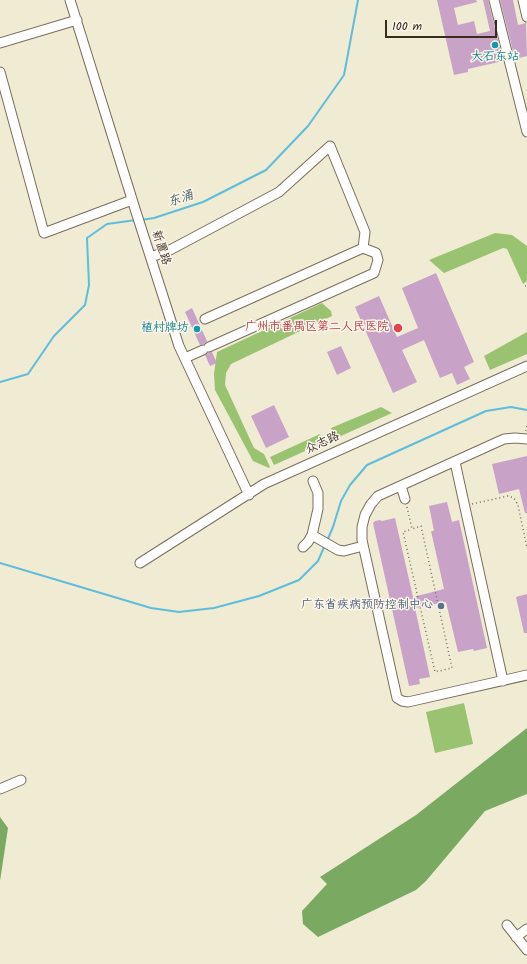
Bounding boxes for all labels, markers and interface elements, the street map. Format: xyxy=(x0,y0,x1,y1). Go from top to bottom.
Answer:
scale bar xyxy=(387,12,499,38)
text: 100 m xyxy=(392,17,422,36)
marker: 大石东站 xyxy=(490,40,500,50)
place label: 大石东站 xyxy=(471,51,519,65)
water label: 东涌 xyxy=(166,189,196,211)
street label: 新置路 xyxy=(148,229,172,267)
place label: 广州市番禺区第二人民医院 xyxy=(245,321,389,335)
place label: 植村牌坊 xyxy=(141,322,189,336)
marker: 广州市番禺区第二人民医院 xyxy=(392,322,404,334)
marker: 植村牌坊 xyxy=(192,324,202,334)
street label: 众志路 xyxy=(304,430,342,458)
place label: 广东省疾病预防控制中心 xyxy=(301,599,433,613)
marker: 广东省疾病预防控制中心 xyxy=(436,601,446,611)

